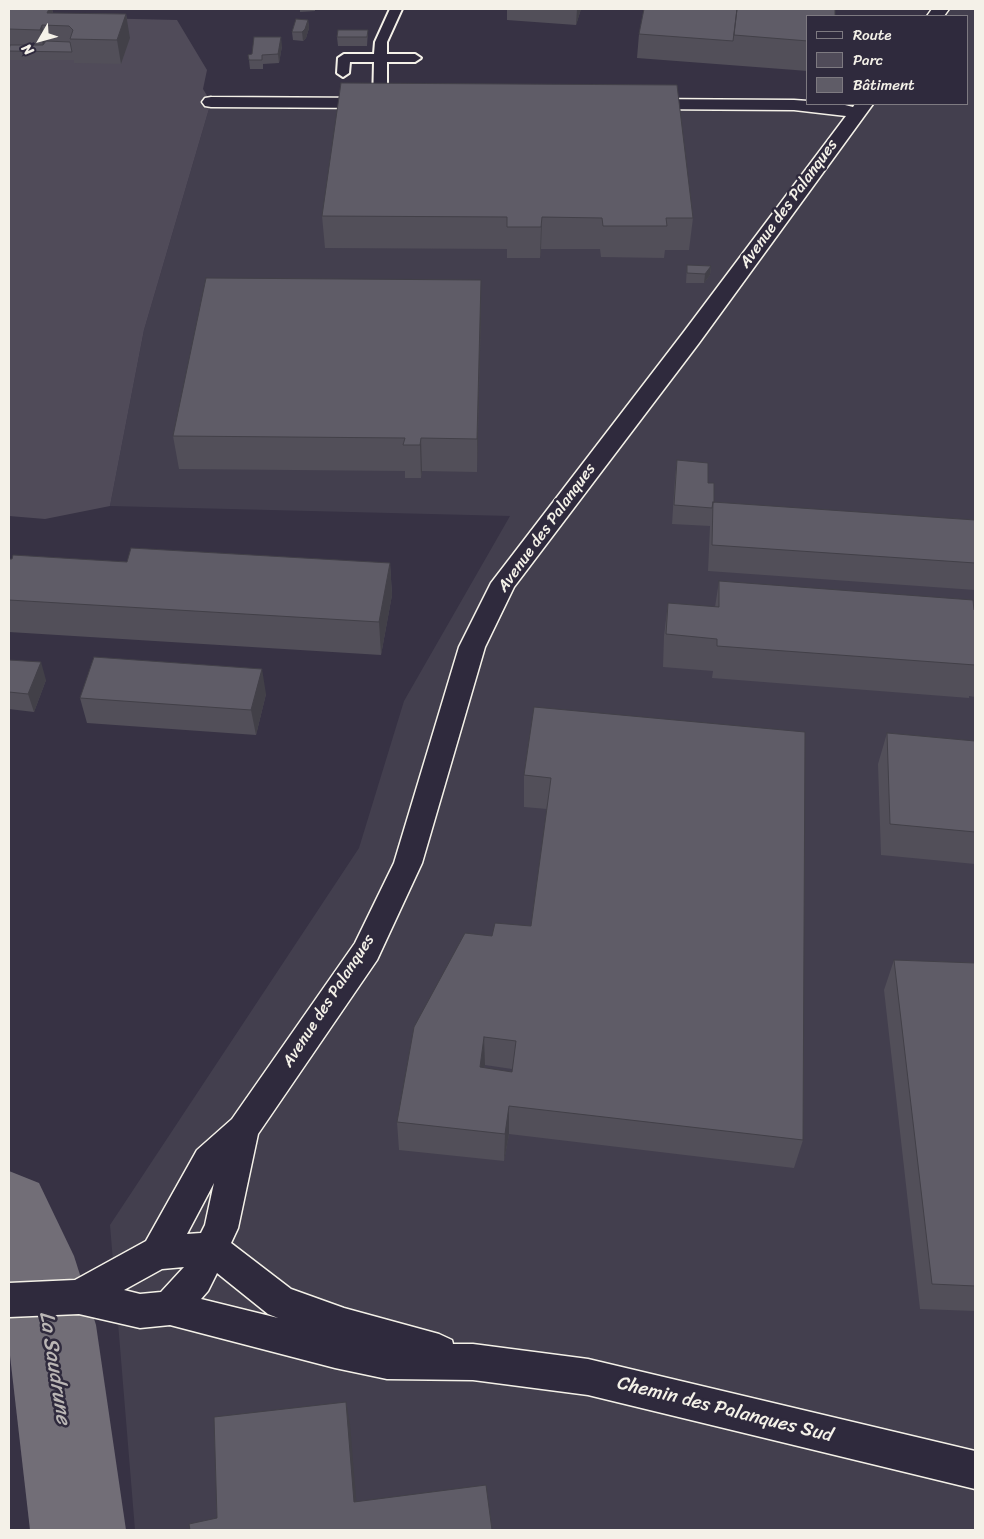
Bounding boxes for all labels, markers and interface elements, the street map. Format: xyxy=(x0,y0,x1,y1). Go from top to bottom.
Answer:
north arrow xyxy=(15,15,65,65)
legend xyxy=(806,15,969,105)
text: Route xyxy=(853,22,892,48)
text: N xyxy=(15,38,41,61)
text: Parc xyxy=(853,47,883,73)
text: Bâtiment xyxy=(853,72,915,98)
street label: Avenue des Palanques xyxy=(736,136,842,272)
street label: Avenue des Palanques xyxy=(494,460,600,596)
street label: Avenue des Palanques xyxy=(279,931,379,1071)
water label: La Saudrune xyxy=(33,1310,75,1426)
street label: Chemin des Palanques Sud xyxy=(615,1372,835,1448)

